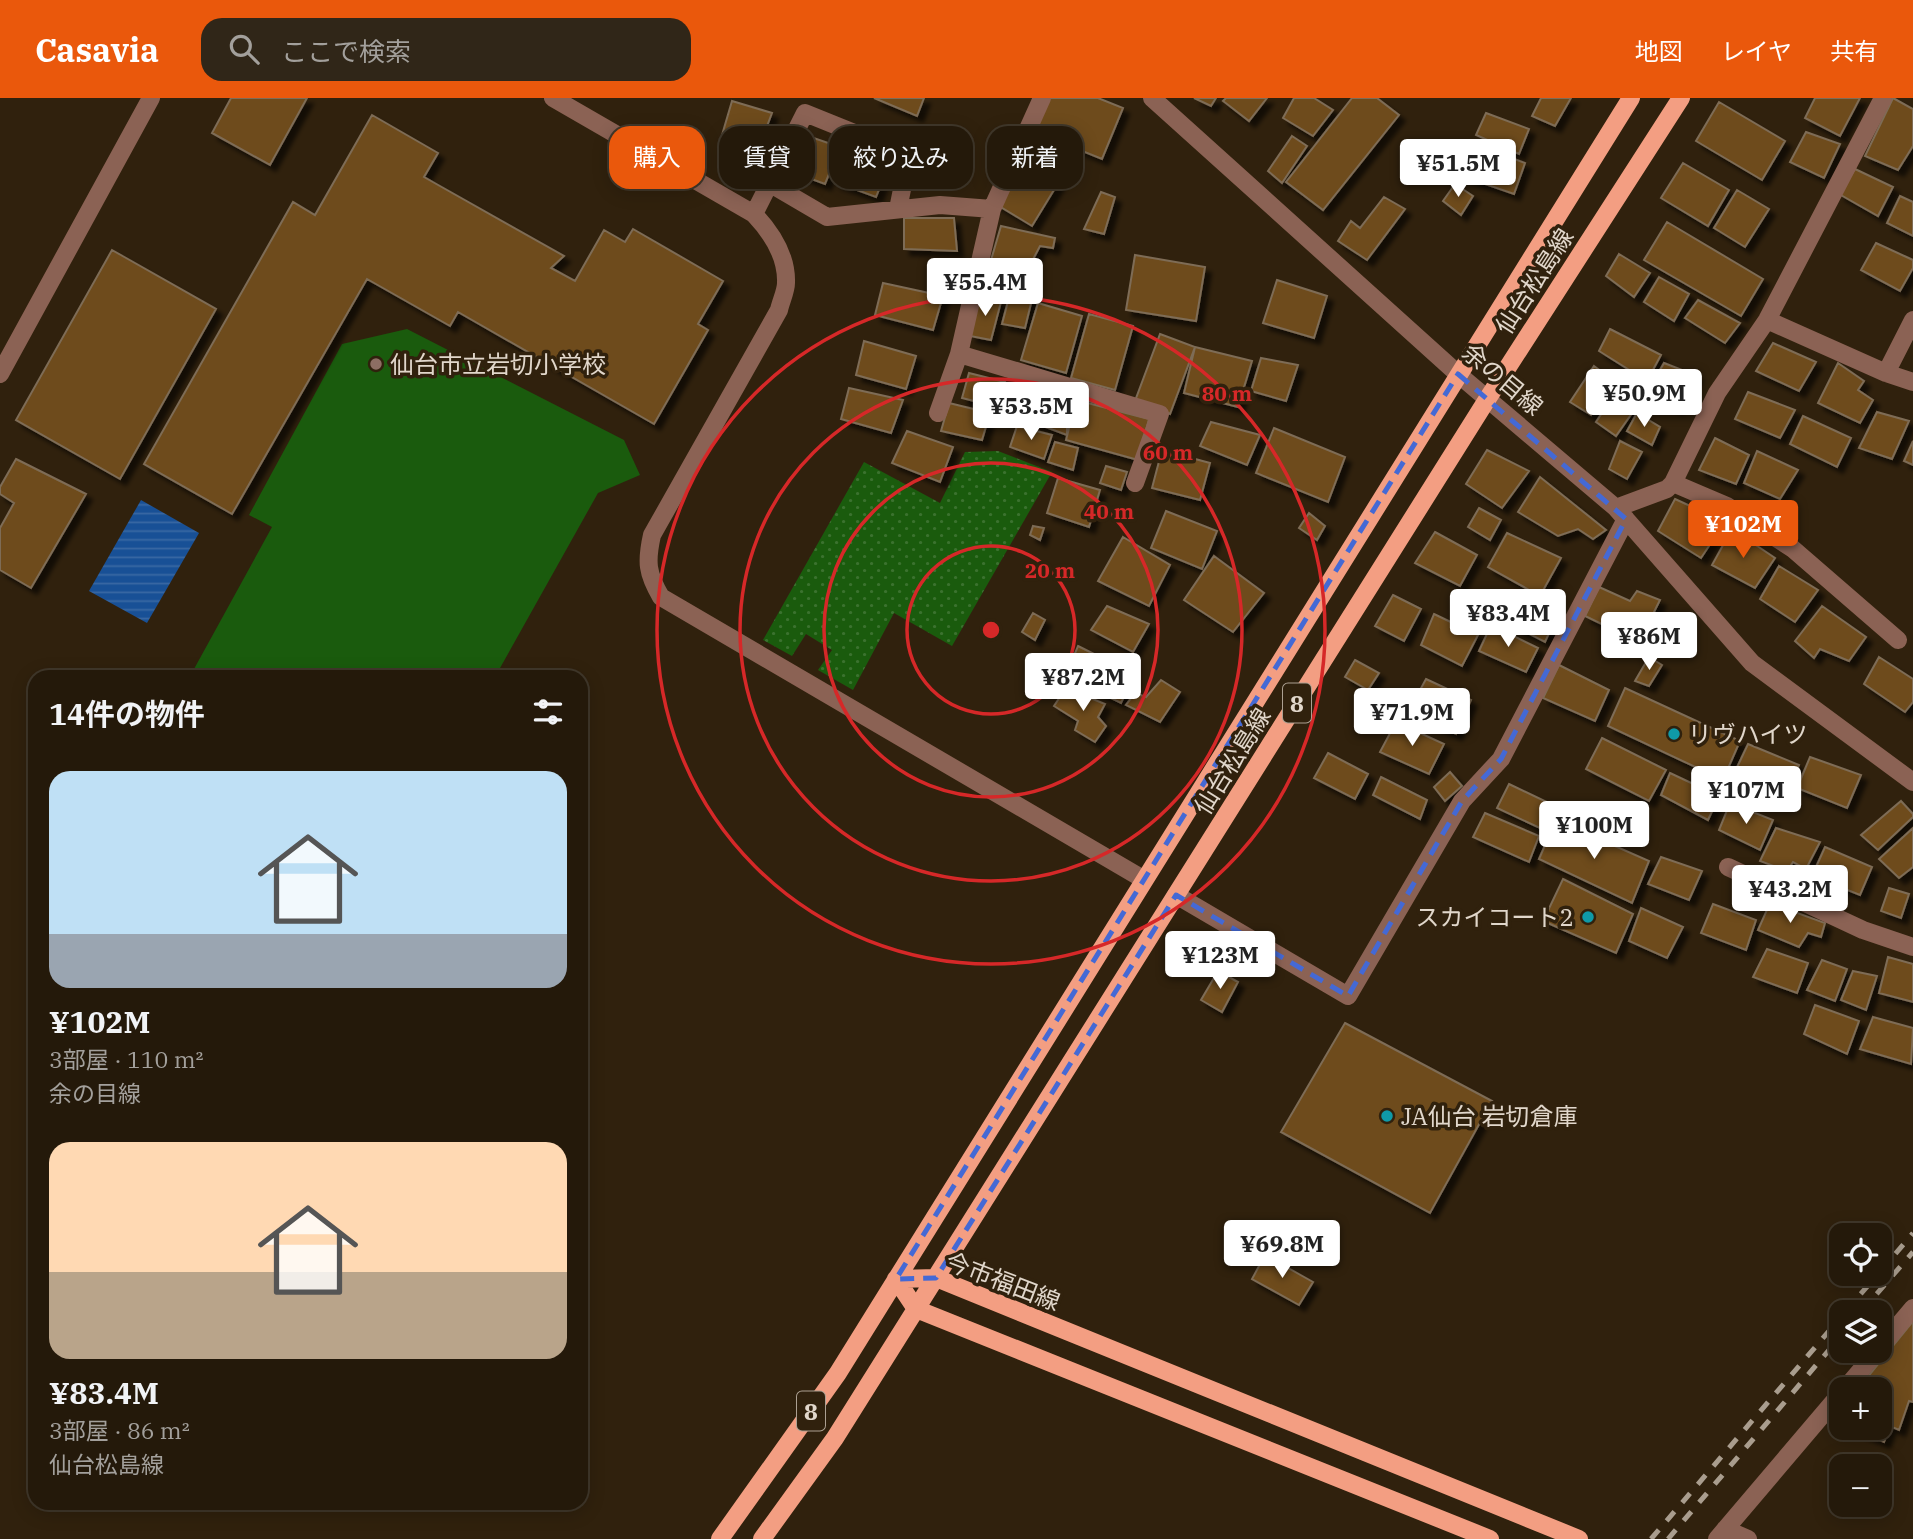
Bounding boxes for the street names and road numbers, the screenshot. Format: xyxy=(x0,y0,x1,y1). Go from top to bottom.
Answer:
street label: 仙台松島線 xyxy=(1488,222,1580,340)
street label: 余の目線 xyxy=(1456,336,1550,422)
road number: 8 xyxy=(1283,684,1311,722)
street label: 仙台松島線 xyxy=(1187,702,1277,820)
street label: 今市福田線 xyxy=(941,1245,1065,1317)
road number: 8 xyxy=(797,1392,825,1430)

